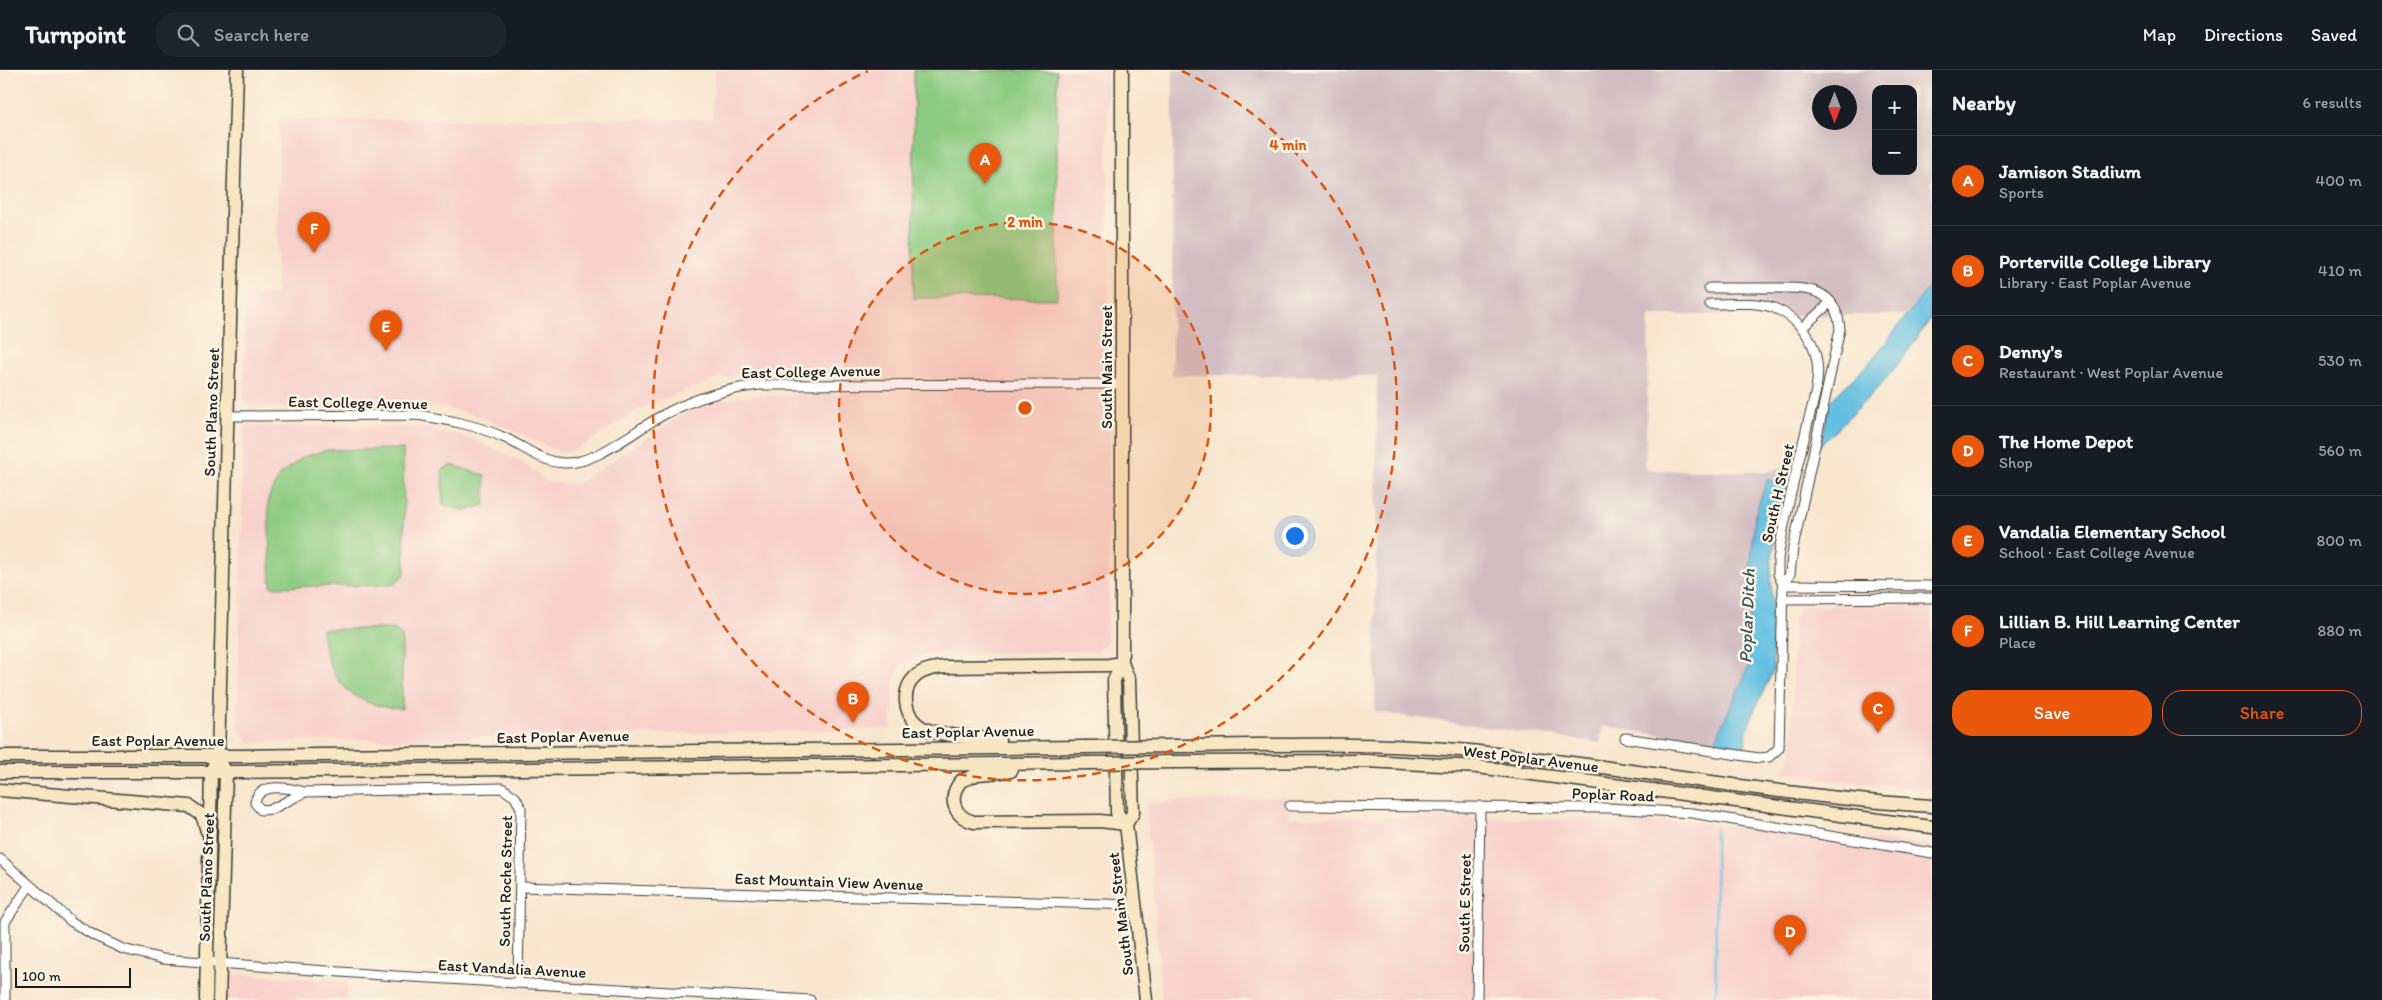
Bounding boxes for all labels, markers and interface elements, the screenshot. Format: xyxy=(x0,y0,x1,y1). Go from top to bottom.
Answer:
search box xyxy=(156,12,506,57)
text: Turnpoint xyxy=(25,20,126,49)
icon: search xyxy=(174,21,202,49)
text: Search here xyxy=(214,23,309,46)
text: Map xyxy=(2143,24,2176,46)
text: Directions xyxy=(2204,24,2283,46)
text: Saved xyxy=(2311,24,2357,46)
north arrow xyxy=(1812,85,1857,130)
map controls xyxy=(1872,85,1917,175)
button: + xyxy=(1872,85,1917,130)
text: Nearby xyxy=(1952,90,2016,115)
text: 6 results xyxy=(2302,93,2362,112)
button: − xyxy=(1872,130,1917,175)
text: 4 min xyxy=(1270,136,1307,154)
pin: A xyxy=(969,143,1001,184)
text: Jamison Stadium xyxy=(1999,160,2141,183)
text: A xyxy=(1963,171,1973,190)
text: 400 m xyxy=(2316,171,2362,190)
text: Sports xyxy=(1999,183,2044,202)
pin: F xyxy=(298,212,330,253)
text: 2 min xyxy=(1007,213,1044,231)
text: Porterville College Library xyxy=(1999,250,2211,273)
text: B xyxy=(1963,261,1973,280)
text: 410 m xyxy=(2318,261,2362,280)
text: Library · East Poplar Avenue xyxy=(1999,273,2191,292)
street label: South Main Street xyxy=(1097,305,1116,429)
pin: E xyxy=(370,310,402,351)
text: Denny's xyxy=(1999,340,2063,363)
street label: South Plano Street xyxy=(200,347,223,477)
text: C xyxy=(1963,351,1973,370)
text: 530 m xyxy=(2318,351,2362,370)
street label: East College Avenue xyxy=(741,361,881,382)
text: Restaurant · West Poplar Avenue xyxy=(1999,363,2223,382)
street label: East College Avenue xyxy=(288,392,428,413)
centre of rings xyxy=(1016,399,1034,417)
text: The Home Depot xyxy=(1999,430,2133,453)
text: D xyxy=(1963,441,1973,460)
text: 560 m xyxy=(2318,441,2362,460)
street label: South H Street xyxy=(1757,442,1798,544)
text: Shop xyxy=(1999,453,2033,472)
text: Vandalia Elementary School xyxy=(1999,520,2226,543)
your location xyxy=(1282,523,1308,549)
text: E xyxy=(1964,531,1972,550)
text: 800 m xyxy=(2316,531,2362,550)
text: School · East College Avenue xyxy=(1999,543,2195,562)
water label: Poplar Ditch xyxy=(1734,568,1760,664)
text: Lillian B. Hill Learning Center xyxy=(1999,610,2240,633)
text: F xyxy=(1964,621,1972,640)
text: 880 m xyxy=(2318,621,2362,640)
text: Place xyxy=(1999,633,2036,652)
pin: B xyxy=(837,682,869,723)
button: Save xyxy=(1952,690,2152,736)
button: Share xyxy=(2162,690,2362,736)
pin: C xyxy=(1862,692,1894,733)
street label: East Poplar Avenue xyxy=(901,721,1035,742)
street label: East Poplar Avenue xyxy=(496,726,630,747)
street label: East Poplar Avenue xyxy=(92,731,225,750)
street label: West Poplar Avenue xyxy=(1462,741,1600,776)
street label: Poplar Road xyxy=(1571,784,1655,805)
street label: South Plano Street xyxy=(195,812,218,942)
street label: South Roche Street xyxy=(495,815,516,947)
street label: South Main Street xyxy=(1104,851,1137,977)
street label: South E Street xyxy=(1454,853,1475,953)
street label: East Mountain View Avenue xyxy=(734,869,924,894)
pin: D xyxy=(1774,915,1806,956)
street label: East Vandalia Avenue xyxy=(437,955,587,982)
scale bar xyxy=(15,965,131,988)
text: 100 m xyxy=(22,968,61,985)

